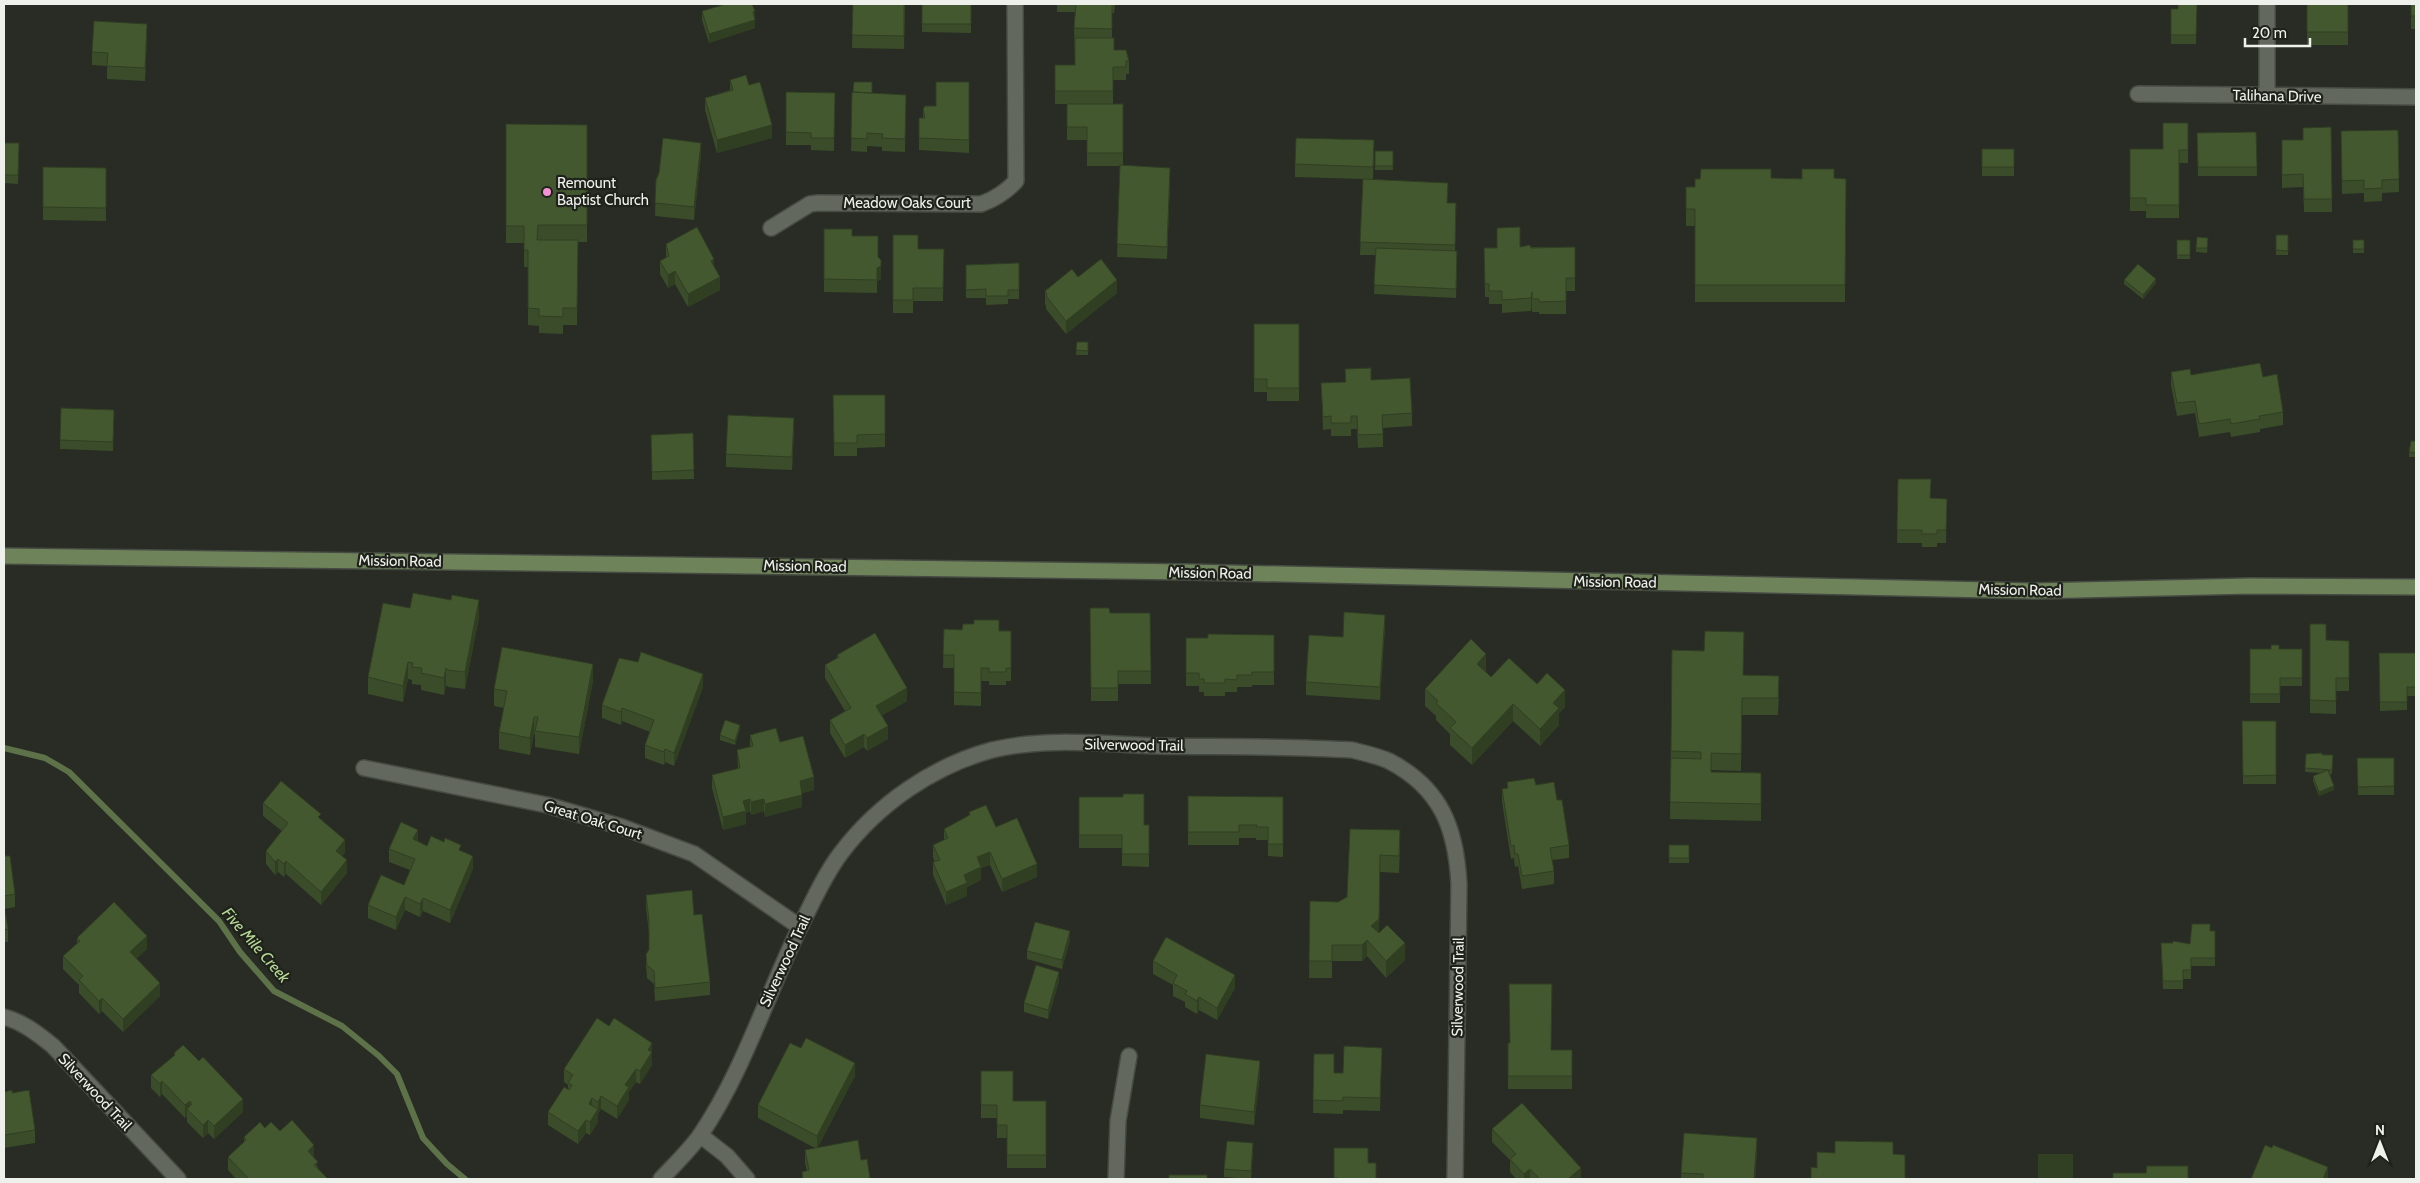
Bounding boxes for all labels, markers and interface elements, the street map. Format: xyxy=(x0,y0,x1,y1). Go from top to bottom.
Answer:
scale bar xyxy=(2245,15,2310,47)
text: 20 m xyxy=(2252,24,2287,42)
street label: Talihana Drive xyxy=(2232,86,2322,106)
place label: Remount Baptist Church xyxy=(557,174,649,209)
marker: Remount Baptist Church xyxy=(541,186,553,198)
street label: Meadow Oaks Court xyxy=(843,194,971,212)
street label: Mission Road xyxy=(358,551,442,571)
street label: Mission Road xyxy=(763,556,847,576)
street label: Mission Road xyxy=(1168,563,1252,583)
street label: Mission Road xyxy=(1573,572,1657,592)
street label: Mission Road xyxy=(1978,580,2062,600)
street label: Silverwood Trail xyxy=(1084,735,1184,755)
street label: Great Oak Court xyxy=(542,797,644,843)
water label: Five Mile Creek xyxy=(218,903,295,987)
street label: Silverwood Trail xyxy=(756,912,814,1010)
street label: Silverwood Trail xyxy=(1448,937,1468,1037)
street label: Silverwood Trail xyxy=(55,1050,136,1135)
north arrow xyxy=(2355,1118,2405,1168)
text: N xyxy=(2375,1121,2385,1139)

